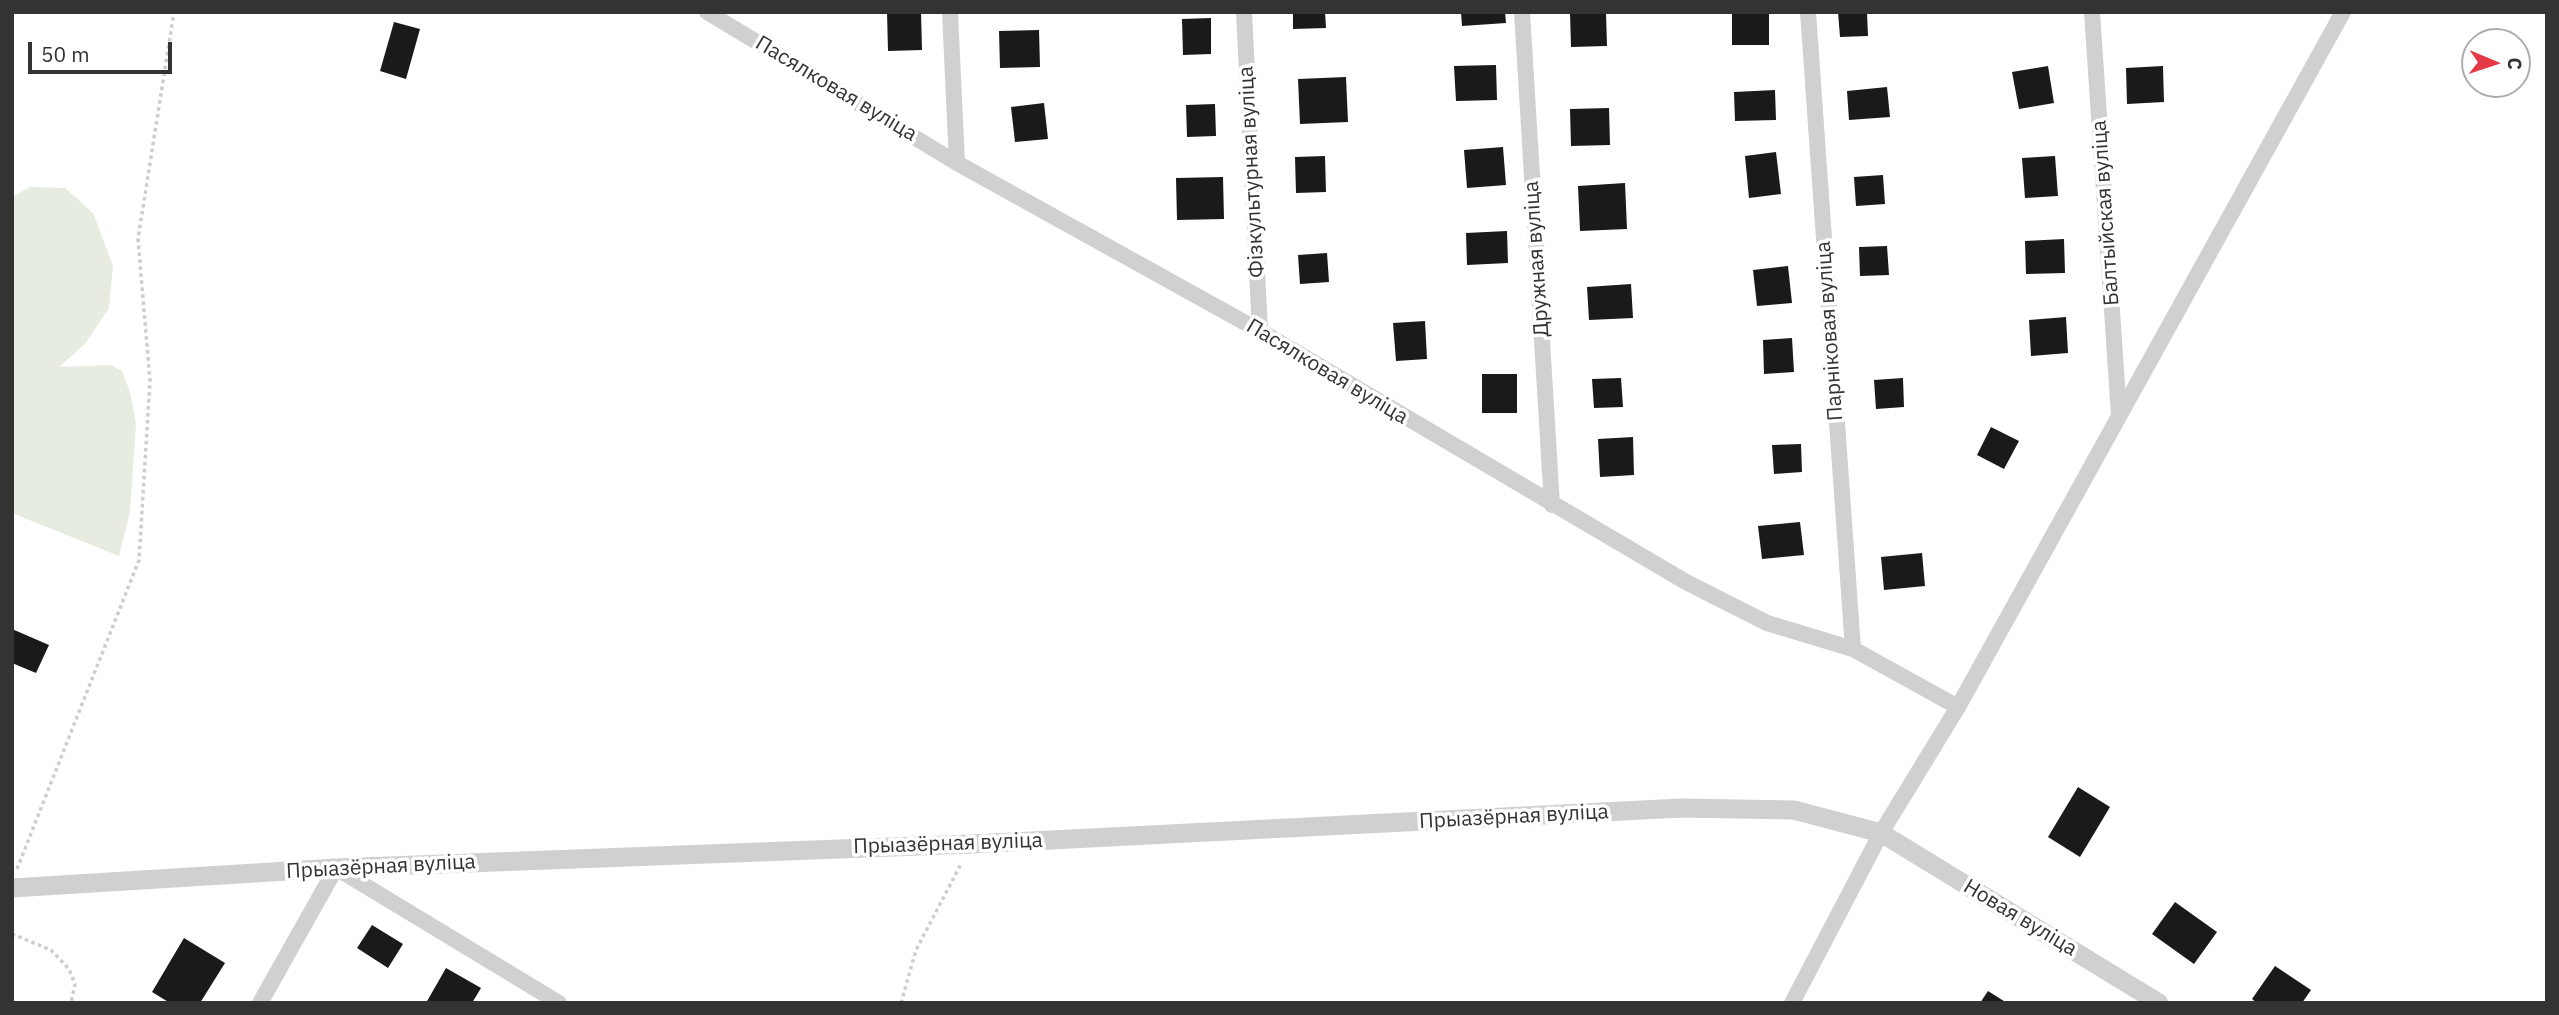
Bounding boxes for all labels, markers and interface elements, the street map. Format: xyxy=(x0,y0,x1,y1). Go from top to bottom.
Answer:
scale bar xyxy=(32,28,175,72)
north arrow xyxy=(2461,28,2531,98)
street label: Пасялковая вуліца xyxy=(751,31,921,147)
text: 50 m xyxy=(41,40,90,68)
text: С xyxy=(2503,57,2527,70)
street label: Фізкультурная вуліца xyxy=(1234,66,1270,278)
street label: Балтыйская вуліца xyxy=(2087,119,2125,307)
street label: Дружная вуліца xyxy=(1519,180,1555,338)
street label: Парніковая вуліца xyxy=(1811,240,1849,422)
street label: Пасялковая вуліца xyxy=(1242,314,1412,430)
street label: Прыазёрная вуліца xyxy=(1419,799,1609,835)
street label: Прыазёрная вуліца xyxy=(853,828,1043,860)
street label: Прыазёрная вуліца xyxy=(286,849,476,885)
street label: Новая вуліца xyxy=(1959,874,2081,962)

